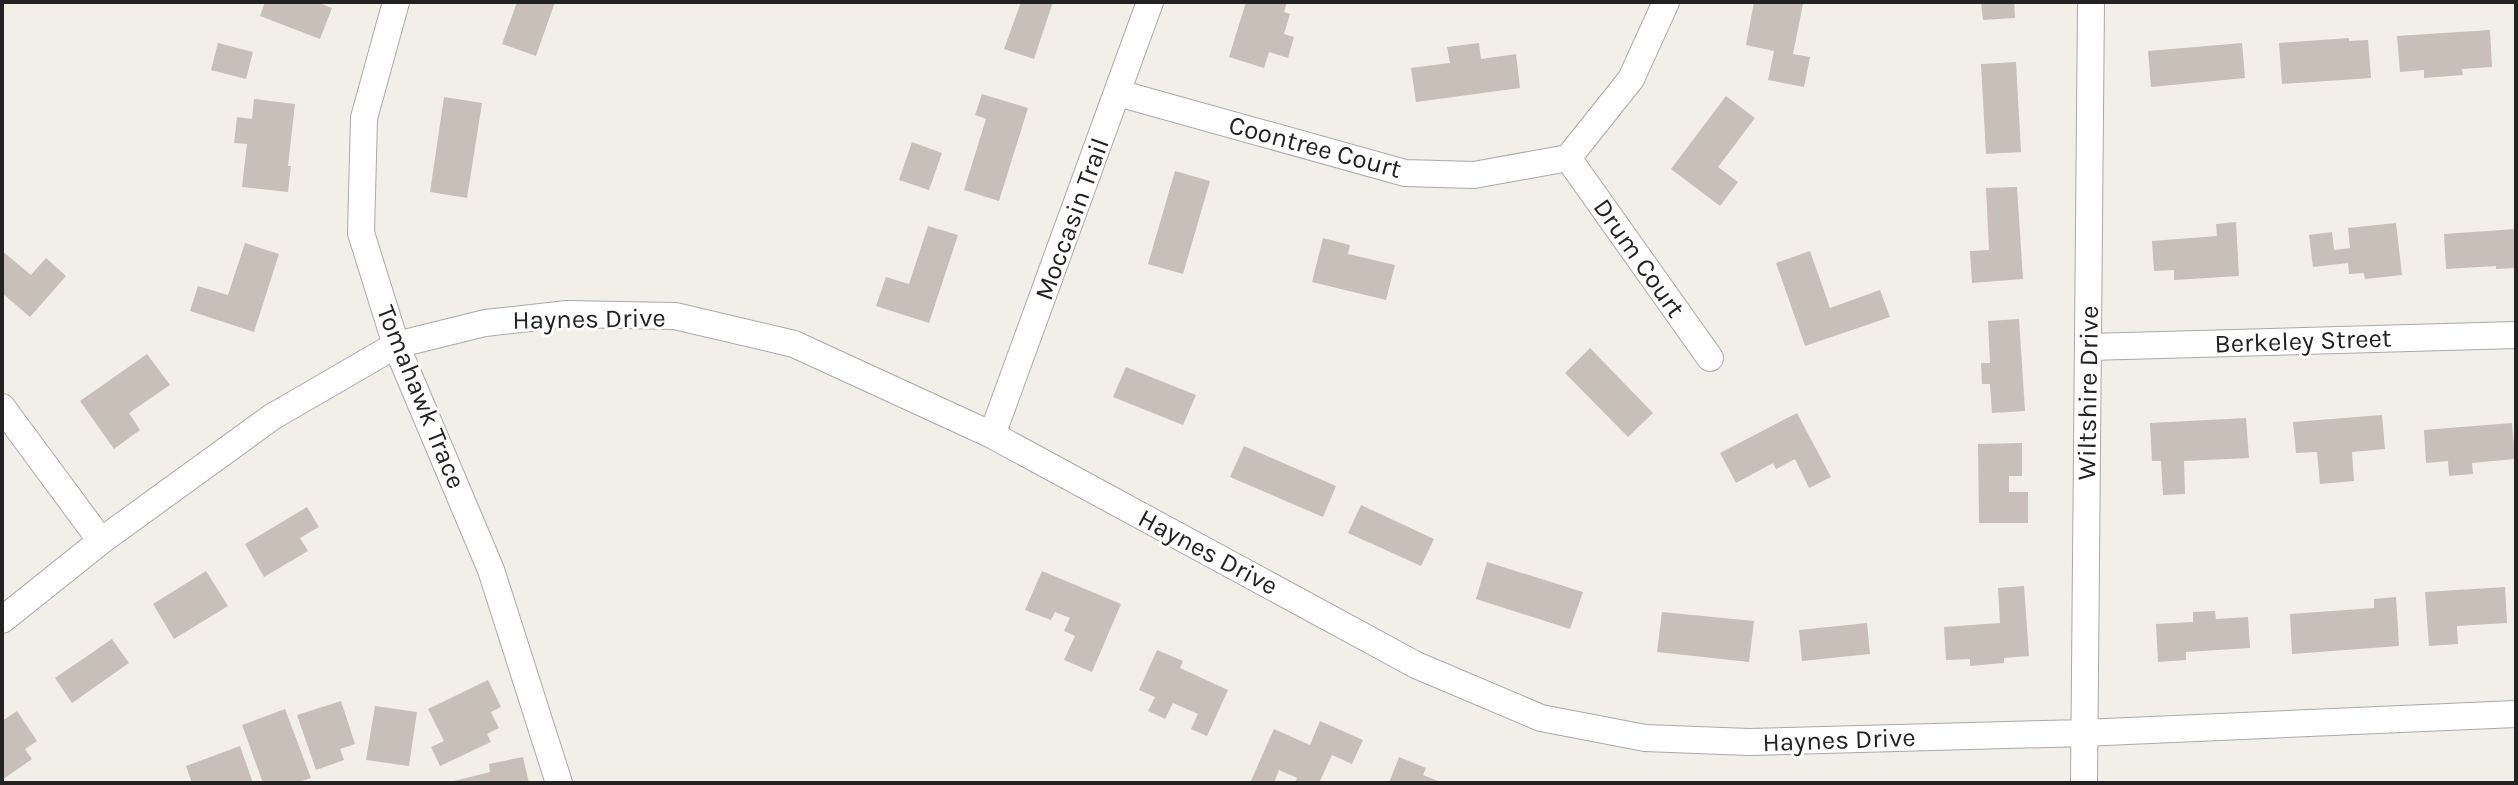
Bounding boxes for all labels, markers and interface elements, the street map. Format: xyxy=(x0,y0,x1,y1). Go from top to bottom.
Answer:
street label: Coontree Court xyxy=(1225,109,1405,185)
street label: Moccasin Trail xyxy=(1028,134,1116,304)
street label: Drum Court xyxy=(1587,193,1691,324)
street label: Tomahawk Trace xyxy=(370,301,472,493)
street label: Haynes Drive xyxy=(512,302,666,336)
street label: Wiltshire Drive xyxy=(2071,305,2105,481)
street label: Berkeley Street xyxy=(2214,322,2392,360)
street label: Haynes Drive xyxy=(1133,502,1283,602)
street label: Haynes Drive xyxy=(1762,722,1916,758)

